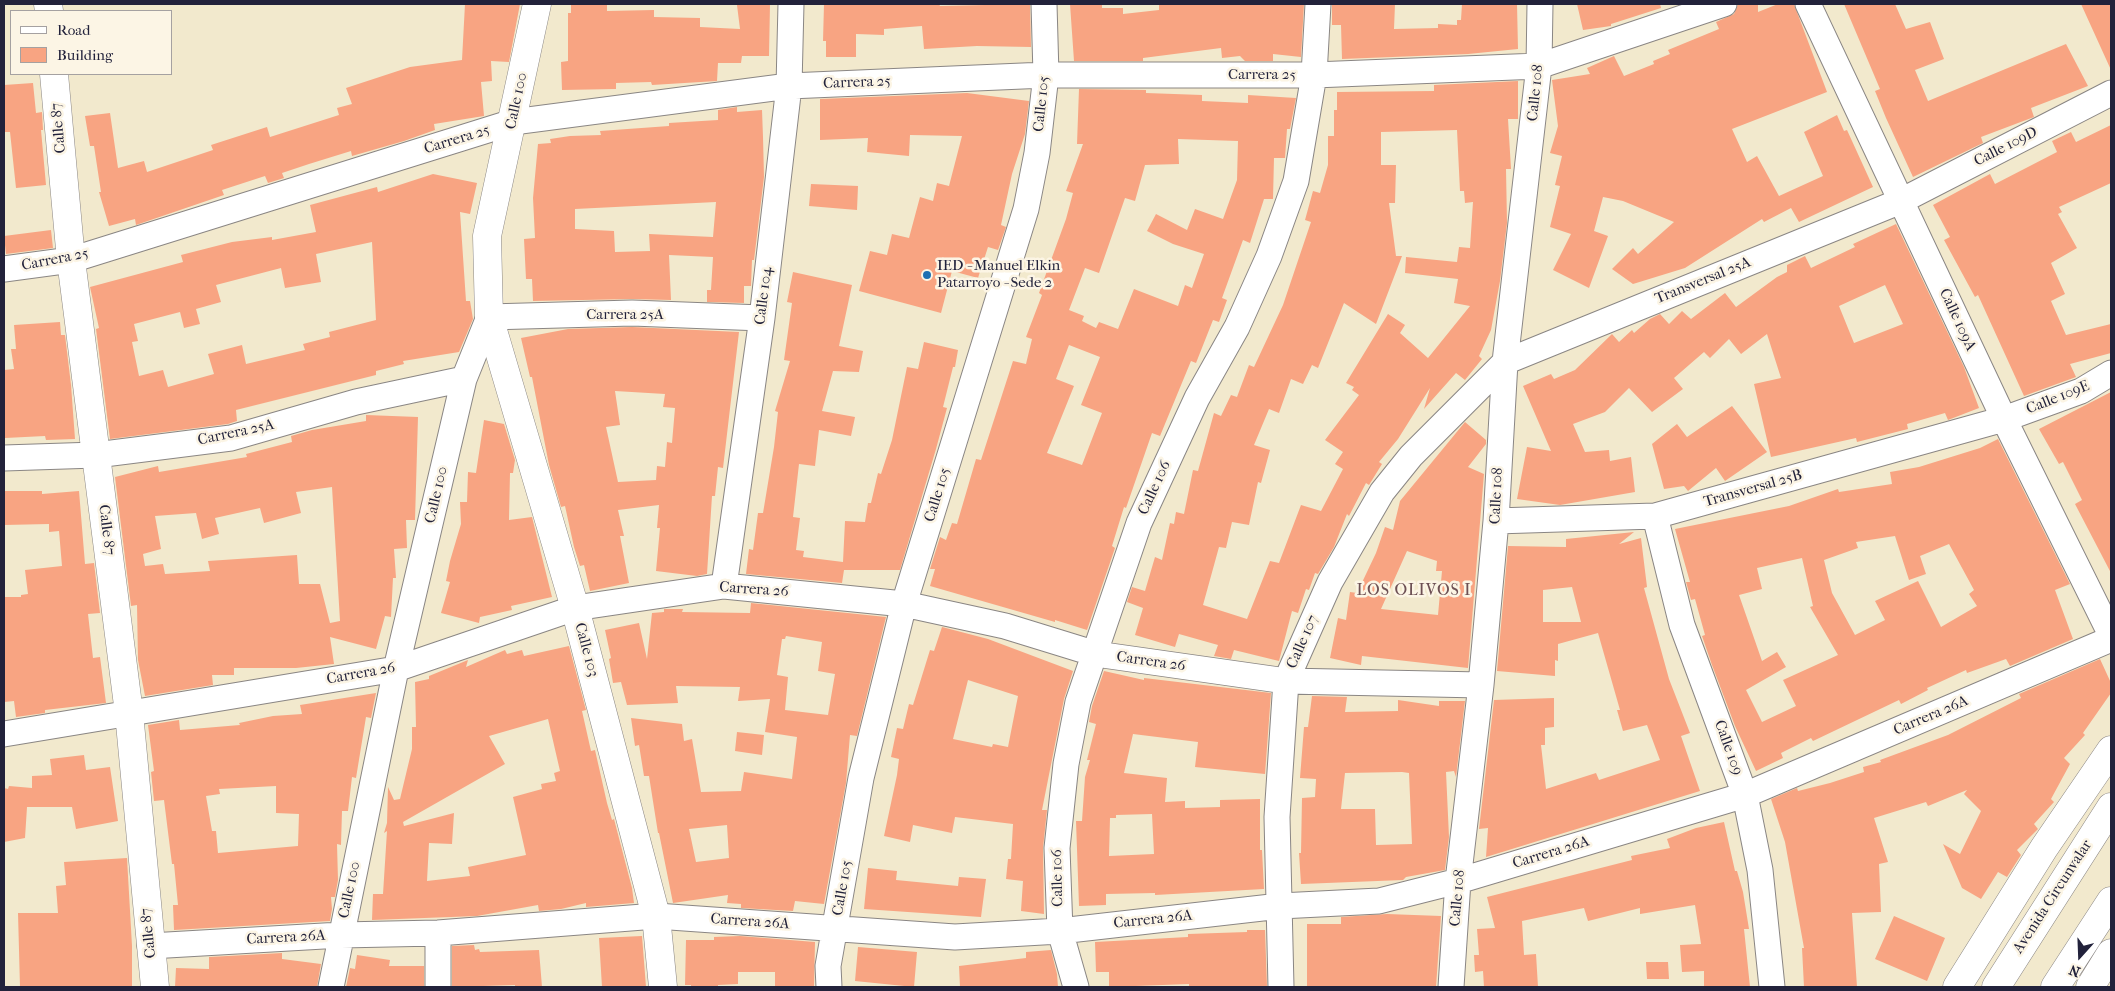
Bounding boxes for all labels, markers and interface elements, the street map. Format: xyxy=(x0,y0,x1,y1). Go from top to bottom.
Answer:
legend xyxy=(10,10,172,75)
text: Road xyxy=(57,21,90,39)
text: Building xyxy=(57,46,113,64)
street label: Calle 108 xyxy=(1524,64,1548,122)
street label: Carrera 25 xyxy=(1228,66,1296,84)
street label: Calle 100 xyxy=(502,71,532,131)
street label: Carrera 25 xyxy=(823,73,891,93)
street label: Calle 105 xyxy=(1030,75,1054,133)
street label: Calle 87 xyxy=(48,102,70,154)
street label: Carrera 25 xyxy=(422,121,492,159)
street label: Calle 109D xyxy=(1971,123,2041,171)
street label: Carrera 25 xyxy=(20,245,90,275)
street label: Transversal 25A xyxy=(1653,254,1753,308)
place label: IED - Manuel Elkin Patarroyo - Sede 2 xyxy=(937,257,1060,292)
street label: Calle 104 xyxy=(752,266,776,326)
marker: IED - Manuel Elkin Patarroyo - Sede 2 xyxy=(921,269,933,281)
street label: Calle 109A xyxy=(1935,286,1979,354)
street label: Carrera 25A xyxy=(586,306,664,324)
street label: Calle 109E xyxy=(2024,377,2092,419)
street label: Carrera 25A xyxy=(196,416,276,450)
street label: Calle 106 xyxy=(1135,458,1175,518)
street label: Calle 100 xyxy=(422,465,452,525)
street label: Calle 105 xyxy=(921,466,955,524)
street label: Transversal 25B xyxy=(1702,466,1804,512)
street label: Calle 108 xyxy=(1487,467,1507,525)
street label: Calle 87 xyxy=(94,504,118,556)
street label: Carrera 26 xyxy=(719,579,789,601)
district label: LOS OLIVOS I xyxy=(1355,581,1473,601)
street label: Calle 107 xyxy=(1283,612,1323,672)
street label: Calle 103 xyxy=(570,621,602,679)
street label: Carrera 26 xyxy=(1115,648,1187,676)
street label: Carrera 26 xyxy=(325,659,397,689)
street label: Carrera 26A xyxy=(1891,692,1971,740)
street label: Calle 109 xyxy=(1710,718,1746,778)
street label: Carrera 26A xyxy=(1510,833,1592,873)
street label: Avenida Circunvalar xyxy=(2010,837,2096,957)
street label: Calle 106 xyxy=(1048,849,1068,907)
street label: Calle 105 xyxy=(829,859,857,917)
street label: Calle 100 xyxy=(335,860,365,920)
street label: Calle 108 xyxy=(1447,869,1469,927)
street label: Calle 87 xyxy=(137,907,161,959)
street label: Carrera 26A xyxy=(1113,907,1193,933)
street label: Carrera 26A xyxy=(710,910,790,934)
street label: Carrera 26A xyxy=(246,927,326,949)
north arrow xyxy=(2055,931,2105,981)
text: N xyxy=(2067,961,2083,980)

